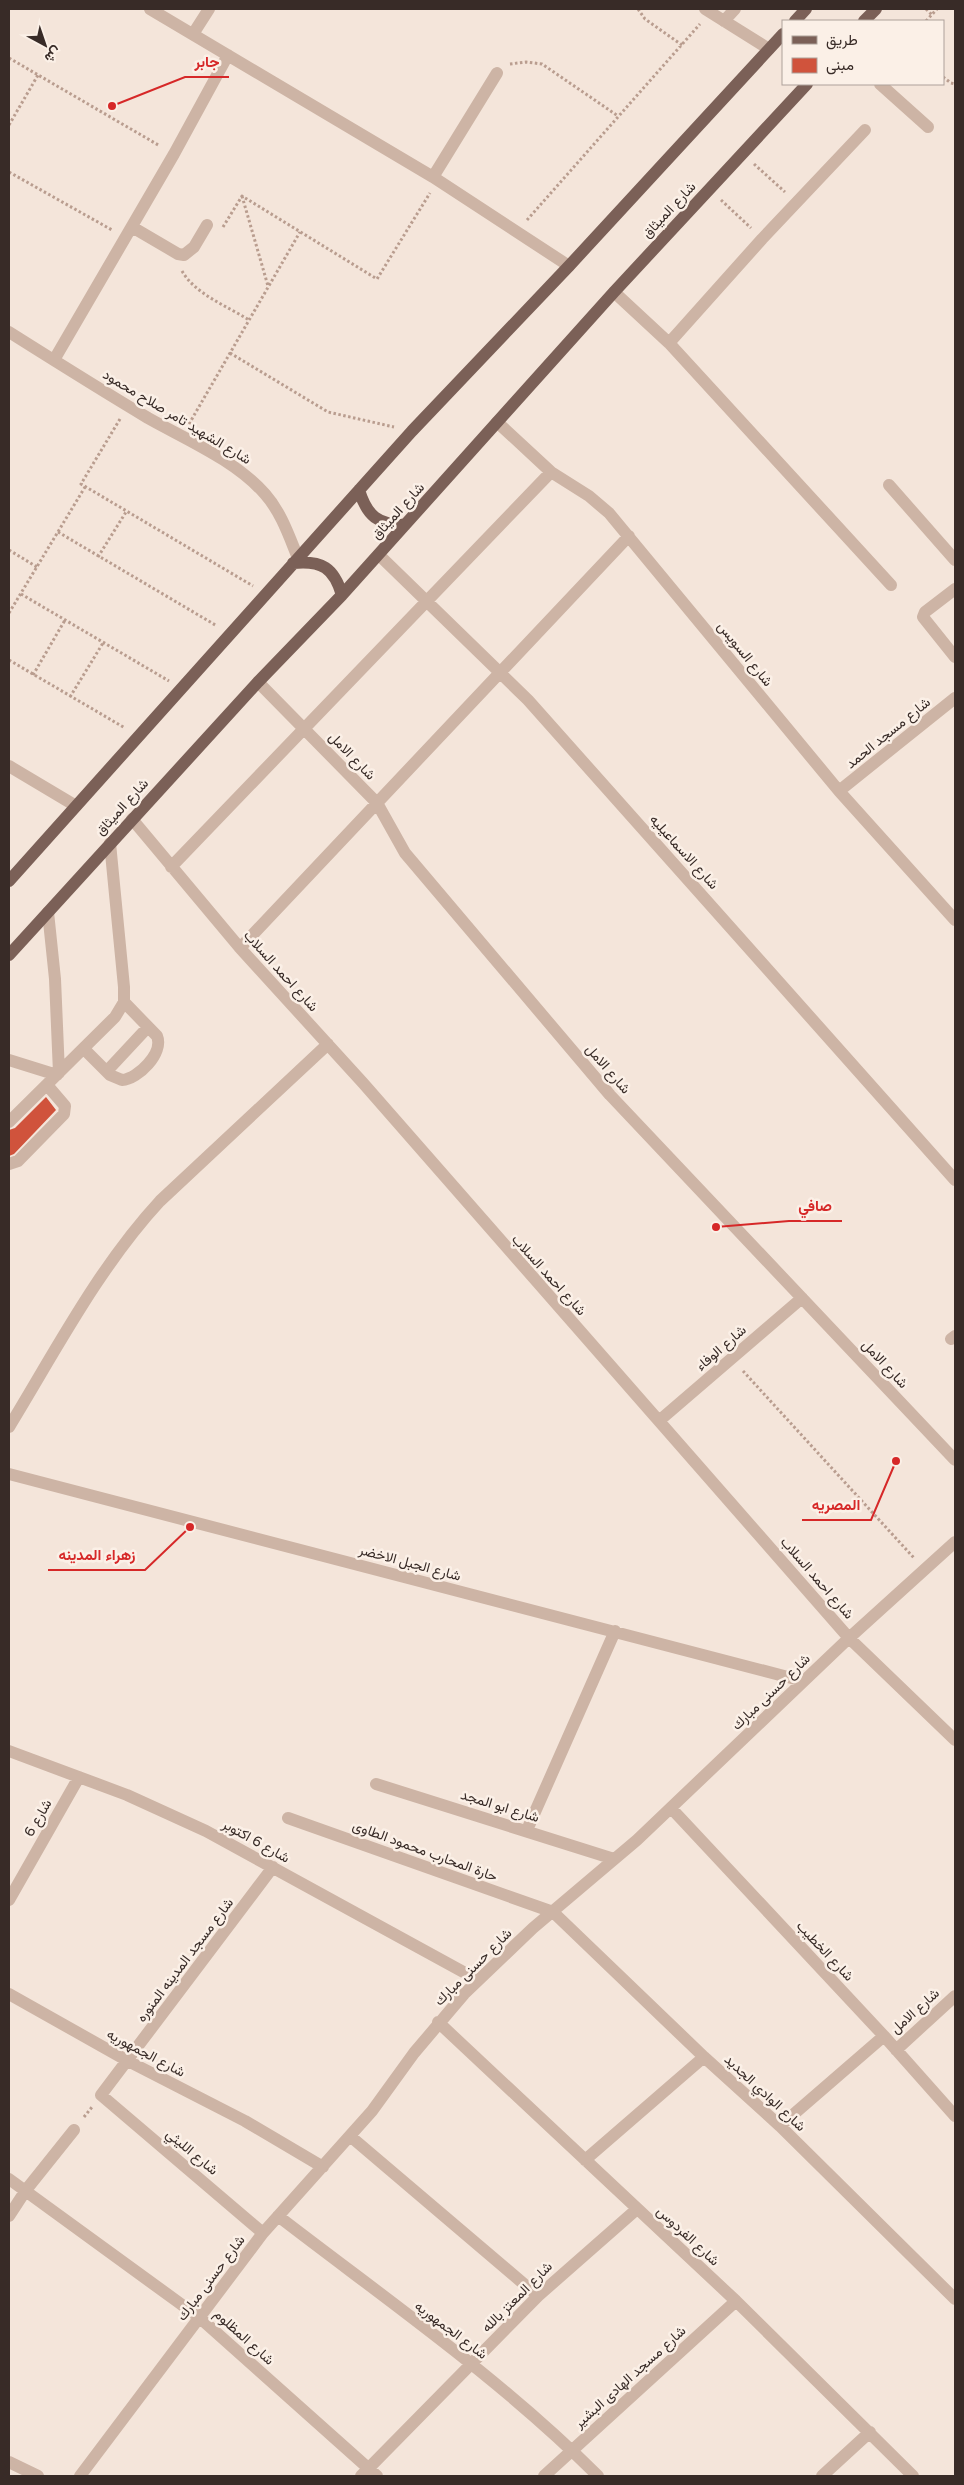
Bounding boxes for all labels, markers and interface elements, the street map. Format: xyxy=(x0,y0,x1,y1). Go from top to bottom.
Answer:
north arrow xyxy=(20,20,70,70)
legend xyxy=(782,20,944,85)
text: طريق xyxy=(826,31,858,50)
text: ش xyxy=(41,43,65,67)
callout: جابر xyxy=(185,47,229,77)
text: جابر xyxy=(194,53,219,71)
text: مبنى xyxy=(826,56,854,75)
street label: شارع الميثاق xyxy=(639,178,701,243)
street label: شارع الشهيد تامر صلاح محمود xyxy=(99,366,254,470)
street label: شارع الميثاق xyxy=(368,479,430,544)
street label: شارع السويس xyxy=(712,618,776,691)
street label: شارع مسجد الحمد xyxy=(842,694,935,774)
street label: شارع الامل xyxy=(324,729,379,785)
street label: شارع الميثاق xyxy=(92,775,154,840)
street label: شارع الاسماعيليه xyxy=(644,811,722,894)
street label: شارع احمد السلاب xyxy=(239,927,322,1016)
street label: شارع الامل xyxy=(580,1041,634,1098)
callout: صافي xyxy=(789,1191,842,1221)
text: صافي xyxy=(798,1197,832,1219)
street label: شارع احمد السلاب xyxy=(507,1231,590,1320)
street label: شارع الوفاء xyxy=(692,1322,751,1376)
street label: شارع الامل xyxy=(857,1336,912,1393)
callout: المصريه xyxy=(802,1490,871,1520)
text: المصريه xyxy=(812,1496,860,1514)
street label: شارع احمد السلاب xyxy=(775,1533,857,1624)
callout: زهراء المدينه xyxy=(48,1540,145,1570)
street label: شارع الجبل الاخضر xyxy=(356,1541,463,1587)
text: زهراء المدينه xyxy=(59,1546,136,1564)
street label: شارع حسنى مبارك xyxy=(728,1650,815,1735)
street label: شارع ابو المجد xyxy=(458,1786,541,1828)
street label: شارع 6 xyxy=(20,1796,57,1841)
street label: شارع 6 اكتوبر xyxy=(217,1815,293,1868)
street label: حارة المحارب محمود الطاوى xyxy=(350,1817,500,1885)
street label: شارع مسجد المدينه المنوره xyxy=(133,1895,239,2027)
street label: شارع الخطيب xyxy=(791,1917,857,1986)
street label: شارع حسنى مبارك xyxy=(431,1925,517,2011)
street label: شارع الامل xyxy=(887,1985,944,2039)
street label: شارع الجمهوريه xyxy=(103,2025,188,2083)
street label: شارع الوادي الجديد xyxy=(719,2051,809,2137)
street label: شارع الليثي xyxy=(161,2125,221,2181)
street label: شارع الفردوس xyxy=(652,2203,723,2271)
street label: شارع حسنى مبارك xyxy=(173,2232,250,2325)
street label: شارع المعتز بالله xyxy=(478,2258,557,2337)
street label: شارع الجمهوريه xyxy=(410,2297,491,2364)
street label: شارع المظلوم xyxy=(209,2305,278,2370)
street label: شارع مسجد الهادى البشير xyxy=(570,2322,691,2434)

